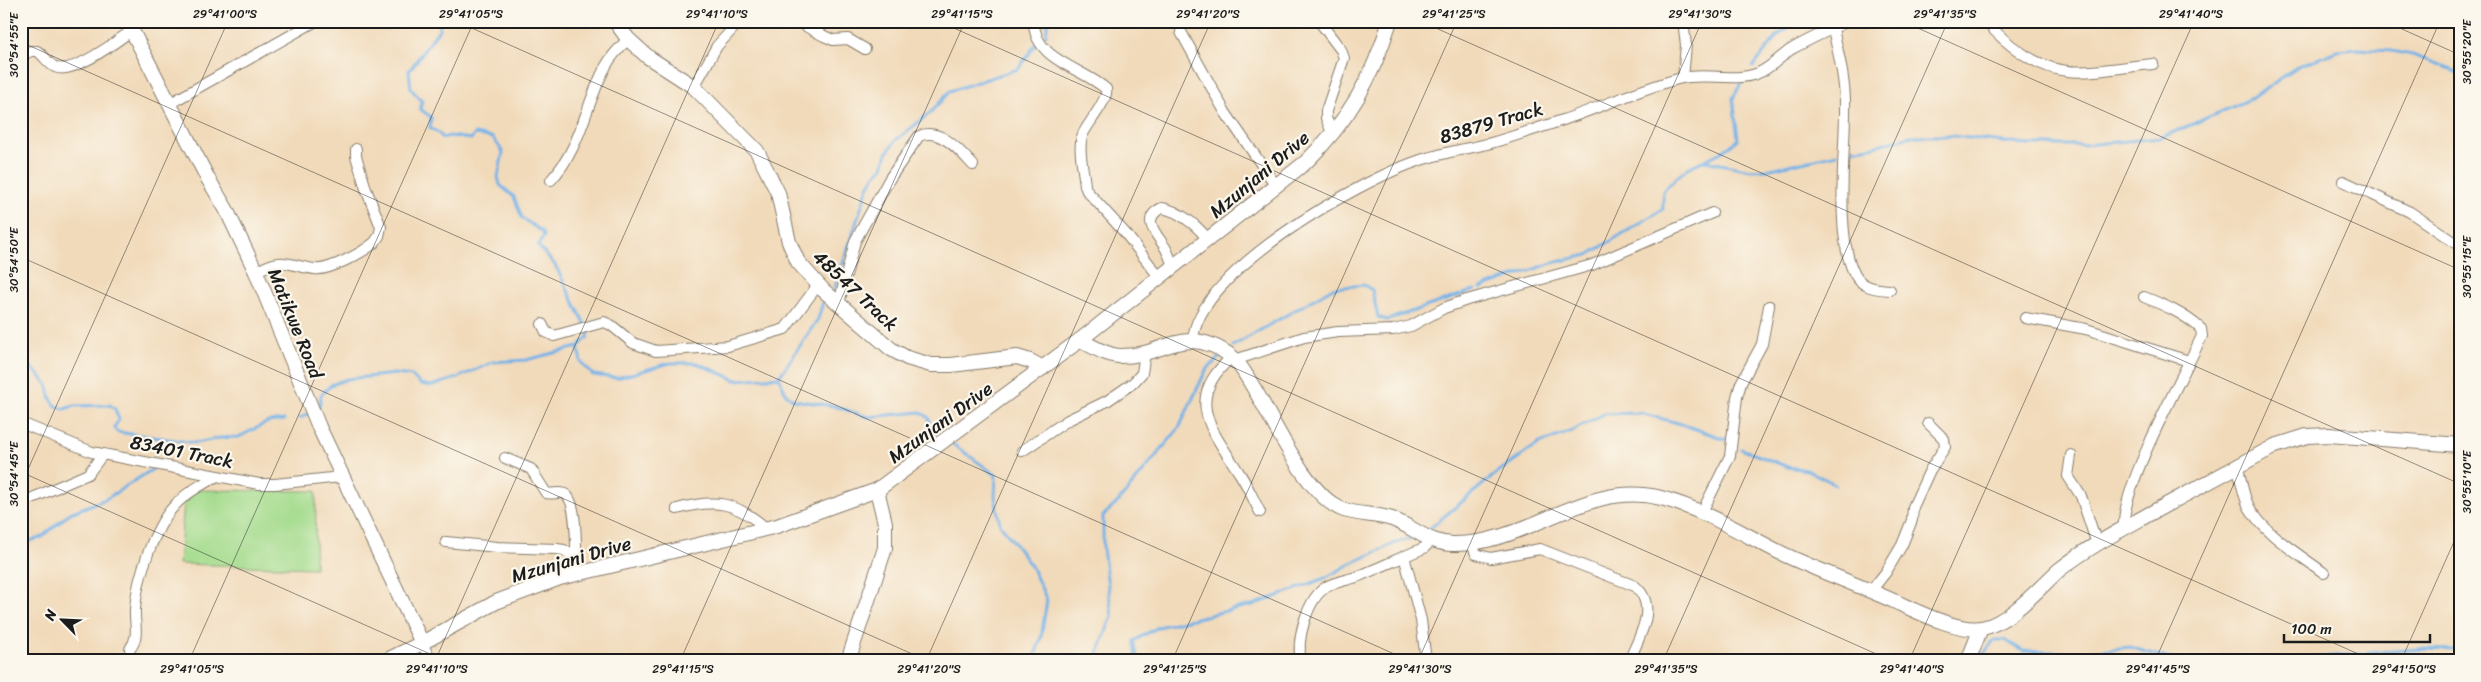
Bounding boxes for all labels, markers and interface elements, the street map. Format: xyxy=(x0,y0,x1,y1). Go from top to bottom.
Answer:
text: 29°41'00"S xyxy=(193,3,258,25)
text: 29°41'05"S xyxy=(439,3,503,25)
text: 29°41'10"S xyxy=(686,3,748,25)
text: 29°41'15"S xyxy=(931,3,993,25)
text: 29°41'20"S xyxy=(1176,3,1240,25)
text: 29°41'25"S xyxy=(1422,3,1486,25)
text: 29°41'30"S xyxy=(1668,3,1732,25)
text: 29°41'35"S xyxy=(1914,3,1977,25)
text: 29°41'40"S xyxy=(2159,3,2224,25)
text: 30°54'55"E xyxy=(3,11,25,77)
text: 30°55'20"E xyxy=(2456,18,2478,84)
street label: 83879 Track xyxy=(1435,92,1547,153)
street label: Mzunjani Drive xyxy=(1201,122,1317,227)
text: 30°54'50"E xyxy=(3,226,25,293)
text: 30°55'15"E xyxy=(2456,234,2478,298)
street label: 48547 Track xyxy=(805,241,907,339)
street label: Matikwe Road xyxy=(258,263,333,385)
street label: Mzunjani Drive xyxy=(881,373,1000,472)
street label: 83401 Track xyxy=(127,425,236,478)
text: 30°54'45"E xyxy=(3,440,25,507)
text: 30°55'10"E xyxy=(2456,449,2478,513)
street label: Mzunjani Drive xyxy=(507,527,635,592)
north arrow xyxy=(38,594,88,644)
text: N xyxy=(37,605,64,625)
scale bar xyxy=(2284,612,2430,644)
text: 100 m xyxy=(2291,616,2332,642)
text: 29°41'05"S xyxy=(160,658,224,680)
text: 29°41'10"S xyxy=(406,658,468,680)
text: 29°41'15"S xyxy=(652,658,714,680)
text: 29°41'20"S xyxy=(897,658,961,680)
text: 29°41'25"S xyxy=(1143,658,1207,680)
text: 29°41'30"S xyxy=(1388,658,1452,680)
text: 29°41'35"S xyxy=(1635,658,1698,680)
text: 29°41'40"S xyxy=(1880,658,1945,680)
text: 29°41'45"S xyxy=(2126,658,2190,680)
text: 29°41'50"S xyxy=(2372,658,2436,680)

